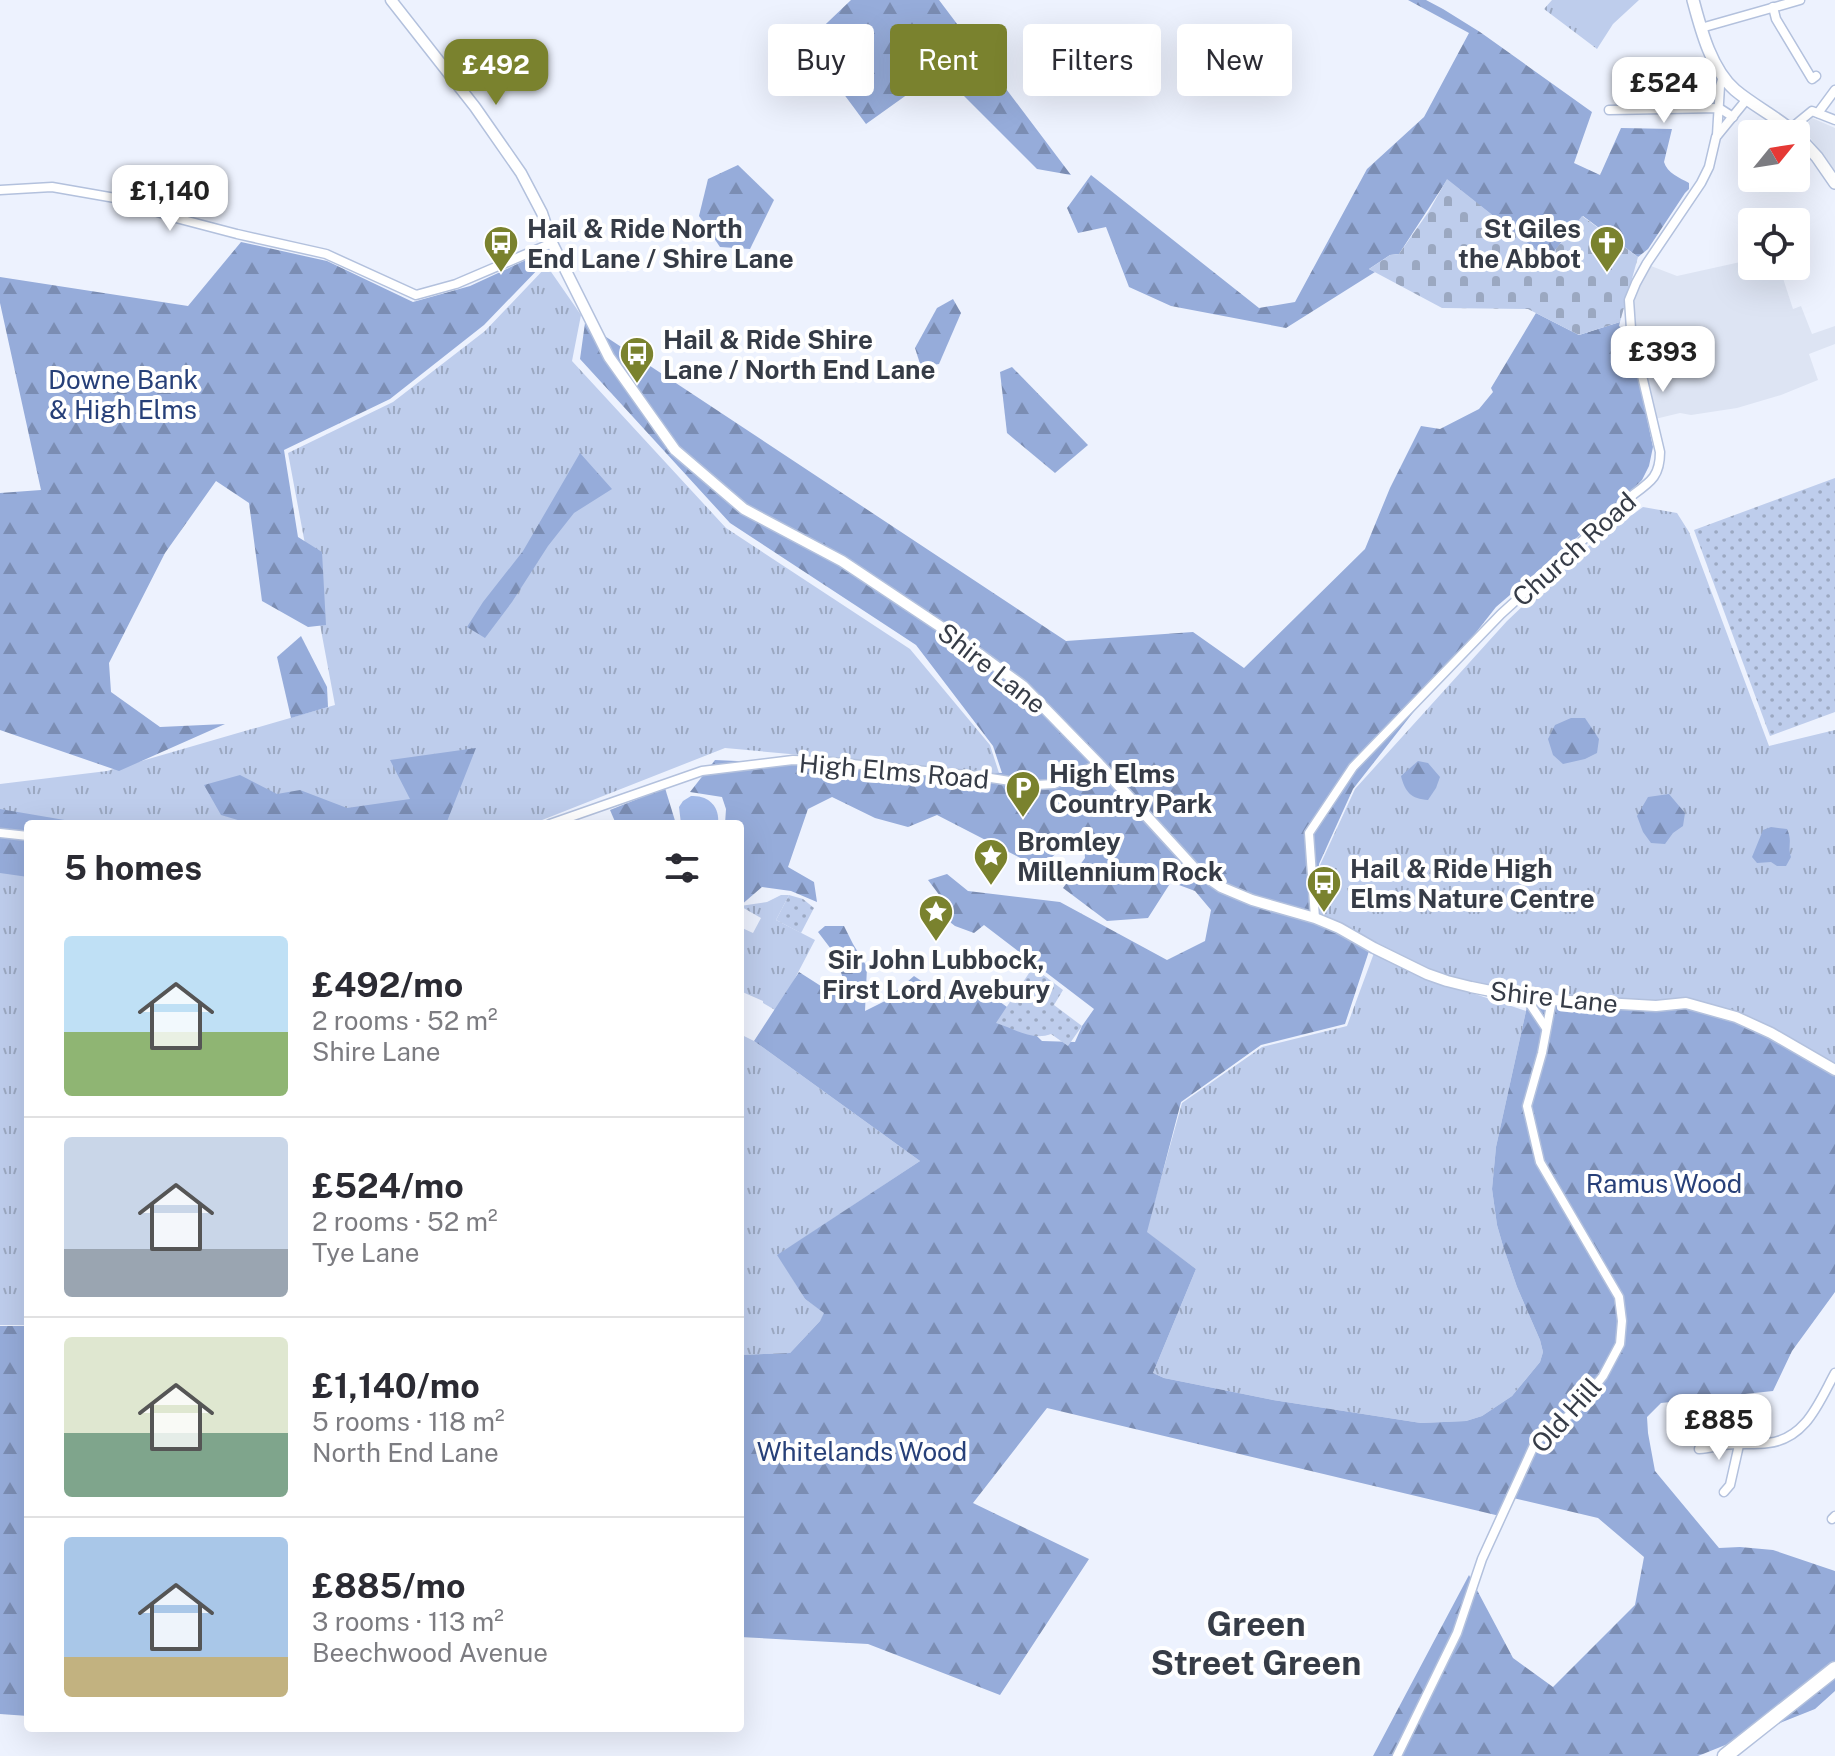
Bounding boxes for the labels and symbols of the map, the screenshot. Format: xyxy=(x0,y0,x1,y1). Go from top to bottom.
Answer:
pin: £492 xyxy=(449,39,543,107)
pin: £524 xyxy=(1617,57,1711,125)
north arrow xyxy=(1738,120,1810,192)
pin: £1,140 xyxy=(105,165,235,233)
place label: Hail & Ride North End Lane / Shire Lane xyxy=(527,213,794,274)
place label: St Giles the Abbot xyxy=(1458,213,1581,274)
bus stop icon: Hail & Ride North End Lane / Shire Lane xyxy=(482,224,520,274)
church icon: St Giles the Abbot xyxy=(1588,224,1626,274)
place label: Hail & Ride Shire Lane / North End Lane xyxy=(663,324,936,385)
pin: £393 xyxy=(1616,326,1710,394)
bus stop icon: Hail & Ride Shire Lane / North End Lane xyxy=(618,335,656,385)
park label: Downe Bank & High Elms xyxy=(48,364,198,425)
street label: Church Road xyxy=(1506,486,1642,612)
street label: Shire Lane xyxy=(932,616,1052,720)
street label: High Elms Road xyxy=(798,747,990,795)
place label: High Elms Country Park xyxy=(1049,758,1212,819)
parking icon: High Elms Country Park xyxy=(1004,769,1042,819)
place label: Bromley Millennium Rock xyxy=(1017,826,1223,887)
place icon: Bromley Millennium Rock xyxy=(972,837,1010,887)
place label: Hail & Ride High Elms Nature Centre xyxy=(1350,853,1595,914)
bus stop icon: Hail & Ride High Elms Nature Centre xyxy=(1305,864,1343,914)
place icon: Sir John Lubbock, First Lord Avebury xyxy=(917,893,955,943)
place label: Sir John Lubbock, First Lord Avebury xyxy=(822,944,1050,1005)
street label: Shire Lane xyxy=(1488,975,1620,1019)
park label: Ramus Wood xyxy=(1586,1168,1742,1199)
street label: Old Hill xyxy=(1524,1371,1608,1459)
pin: £885 xyxy=(1672,1394,1766,1462)
park label: Whitelands Wood xyxy=(757,1436,967,1467)
district label: Green Street Green xyxy=(1151,1604,1361,1683)

